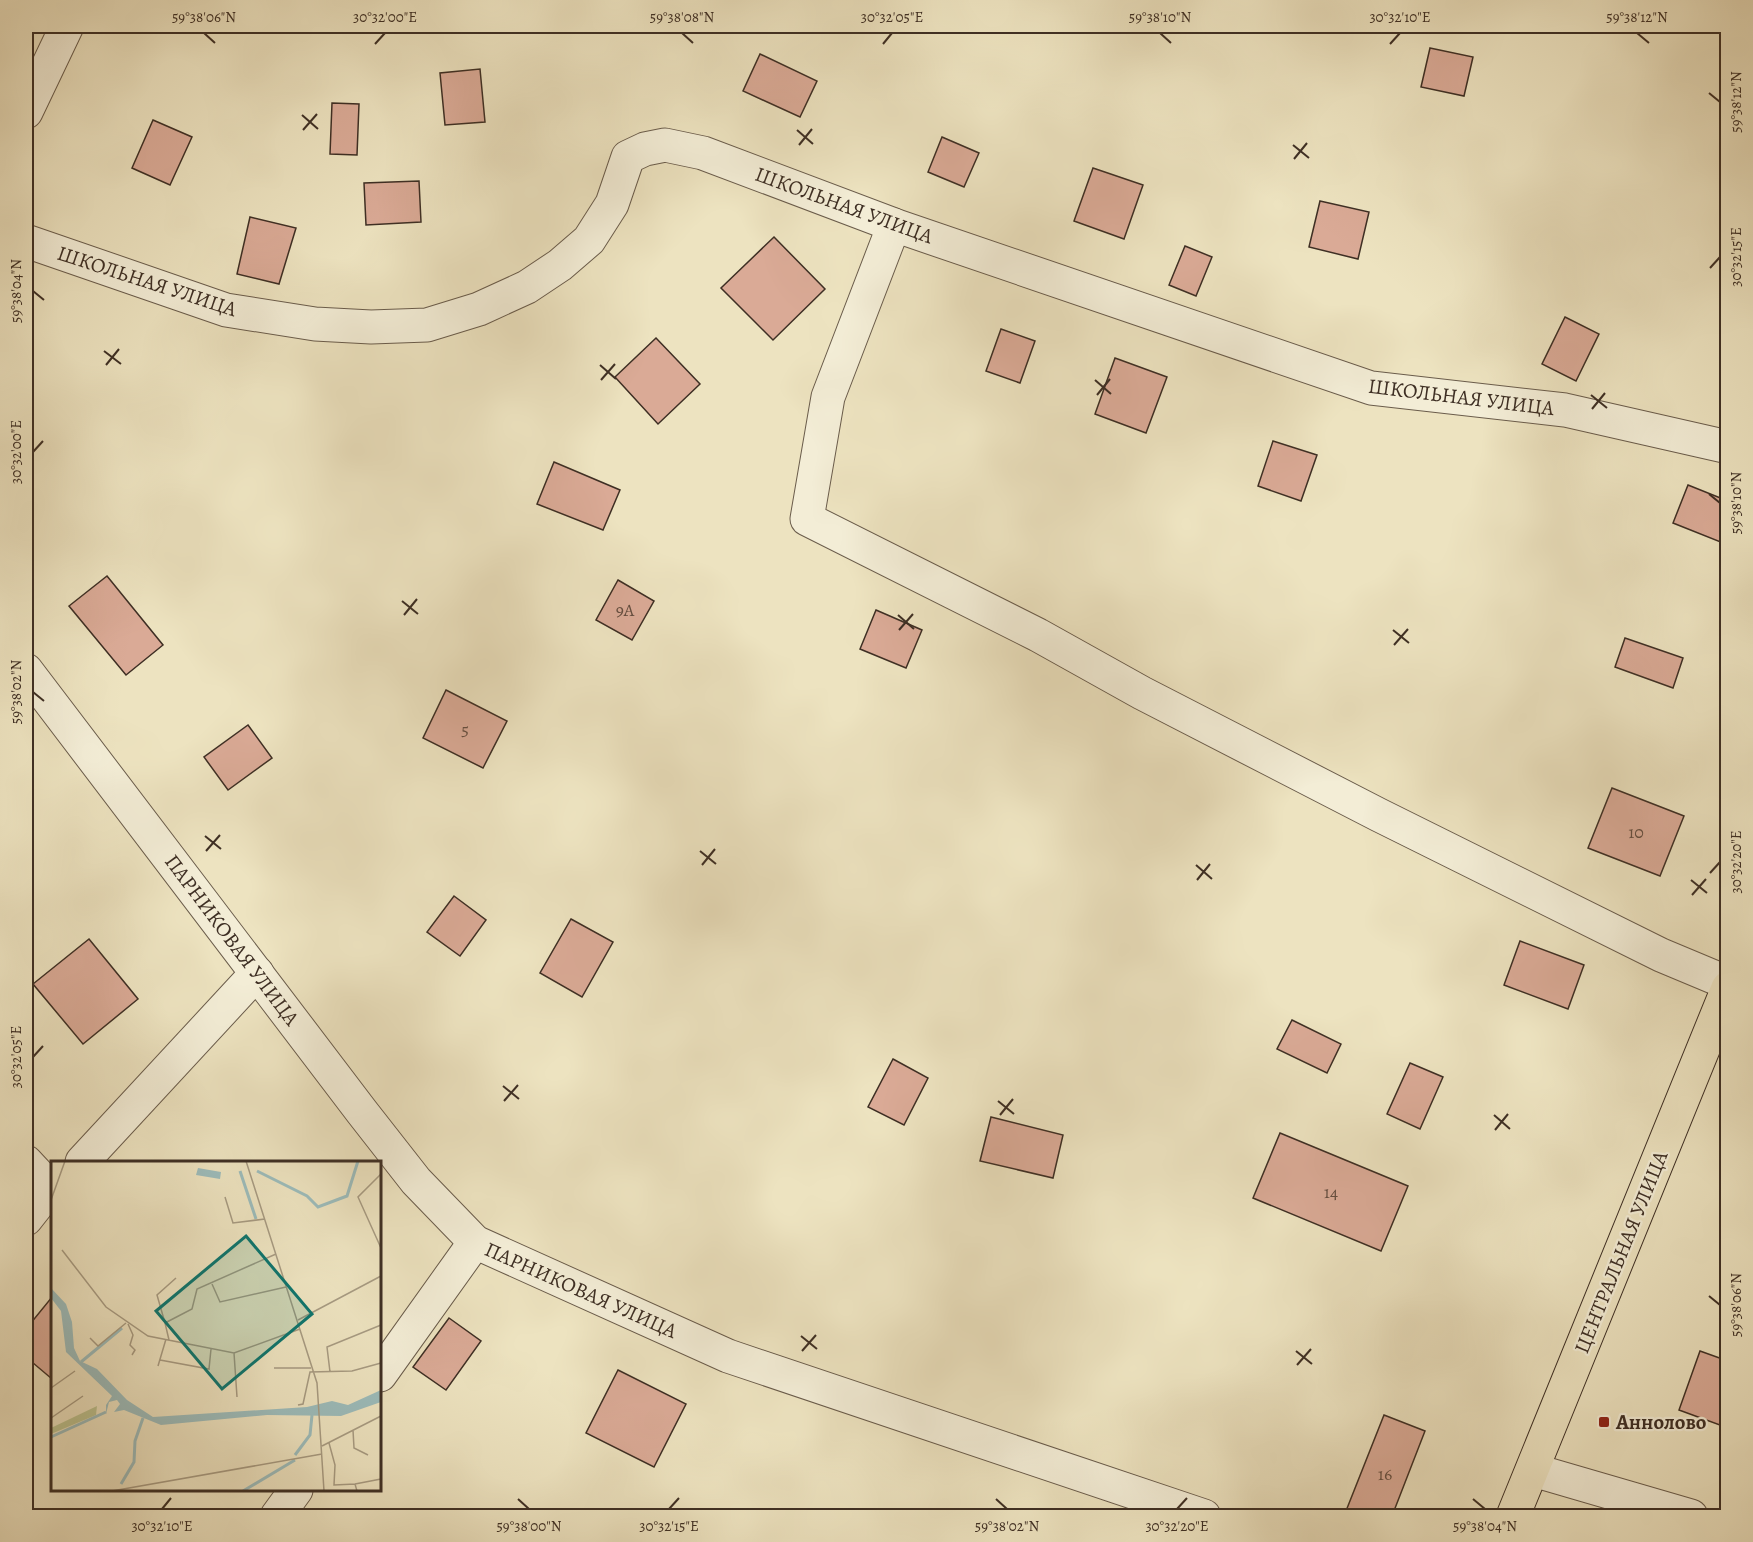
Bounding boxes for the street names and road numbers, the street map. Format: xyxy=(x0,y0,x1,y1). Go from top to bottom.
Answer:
street label: ШКОЛЬНАЯ УЛИЦА xyxy=(751,160,938,250)
street label: ШКОЛЬНАЯ УЛИЦА xyxy=(54,239,241,323)
street label: ШКОЛЬНАЯ УЛИЦА xyxy=(1366,372,1556,422)
street label: ПАРНИКОВАЯ УЛИЦА xyxy=(158,849,306,1032)
street label: ЦЕНТРАЛЬНАЯ УЛИЦА xyxy=(1568,1146,1675,1357)
street label: ПАРНИКОВАЯ УЛИЦА xyxy=(481,1235,682,1345)

